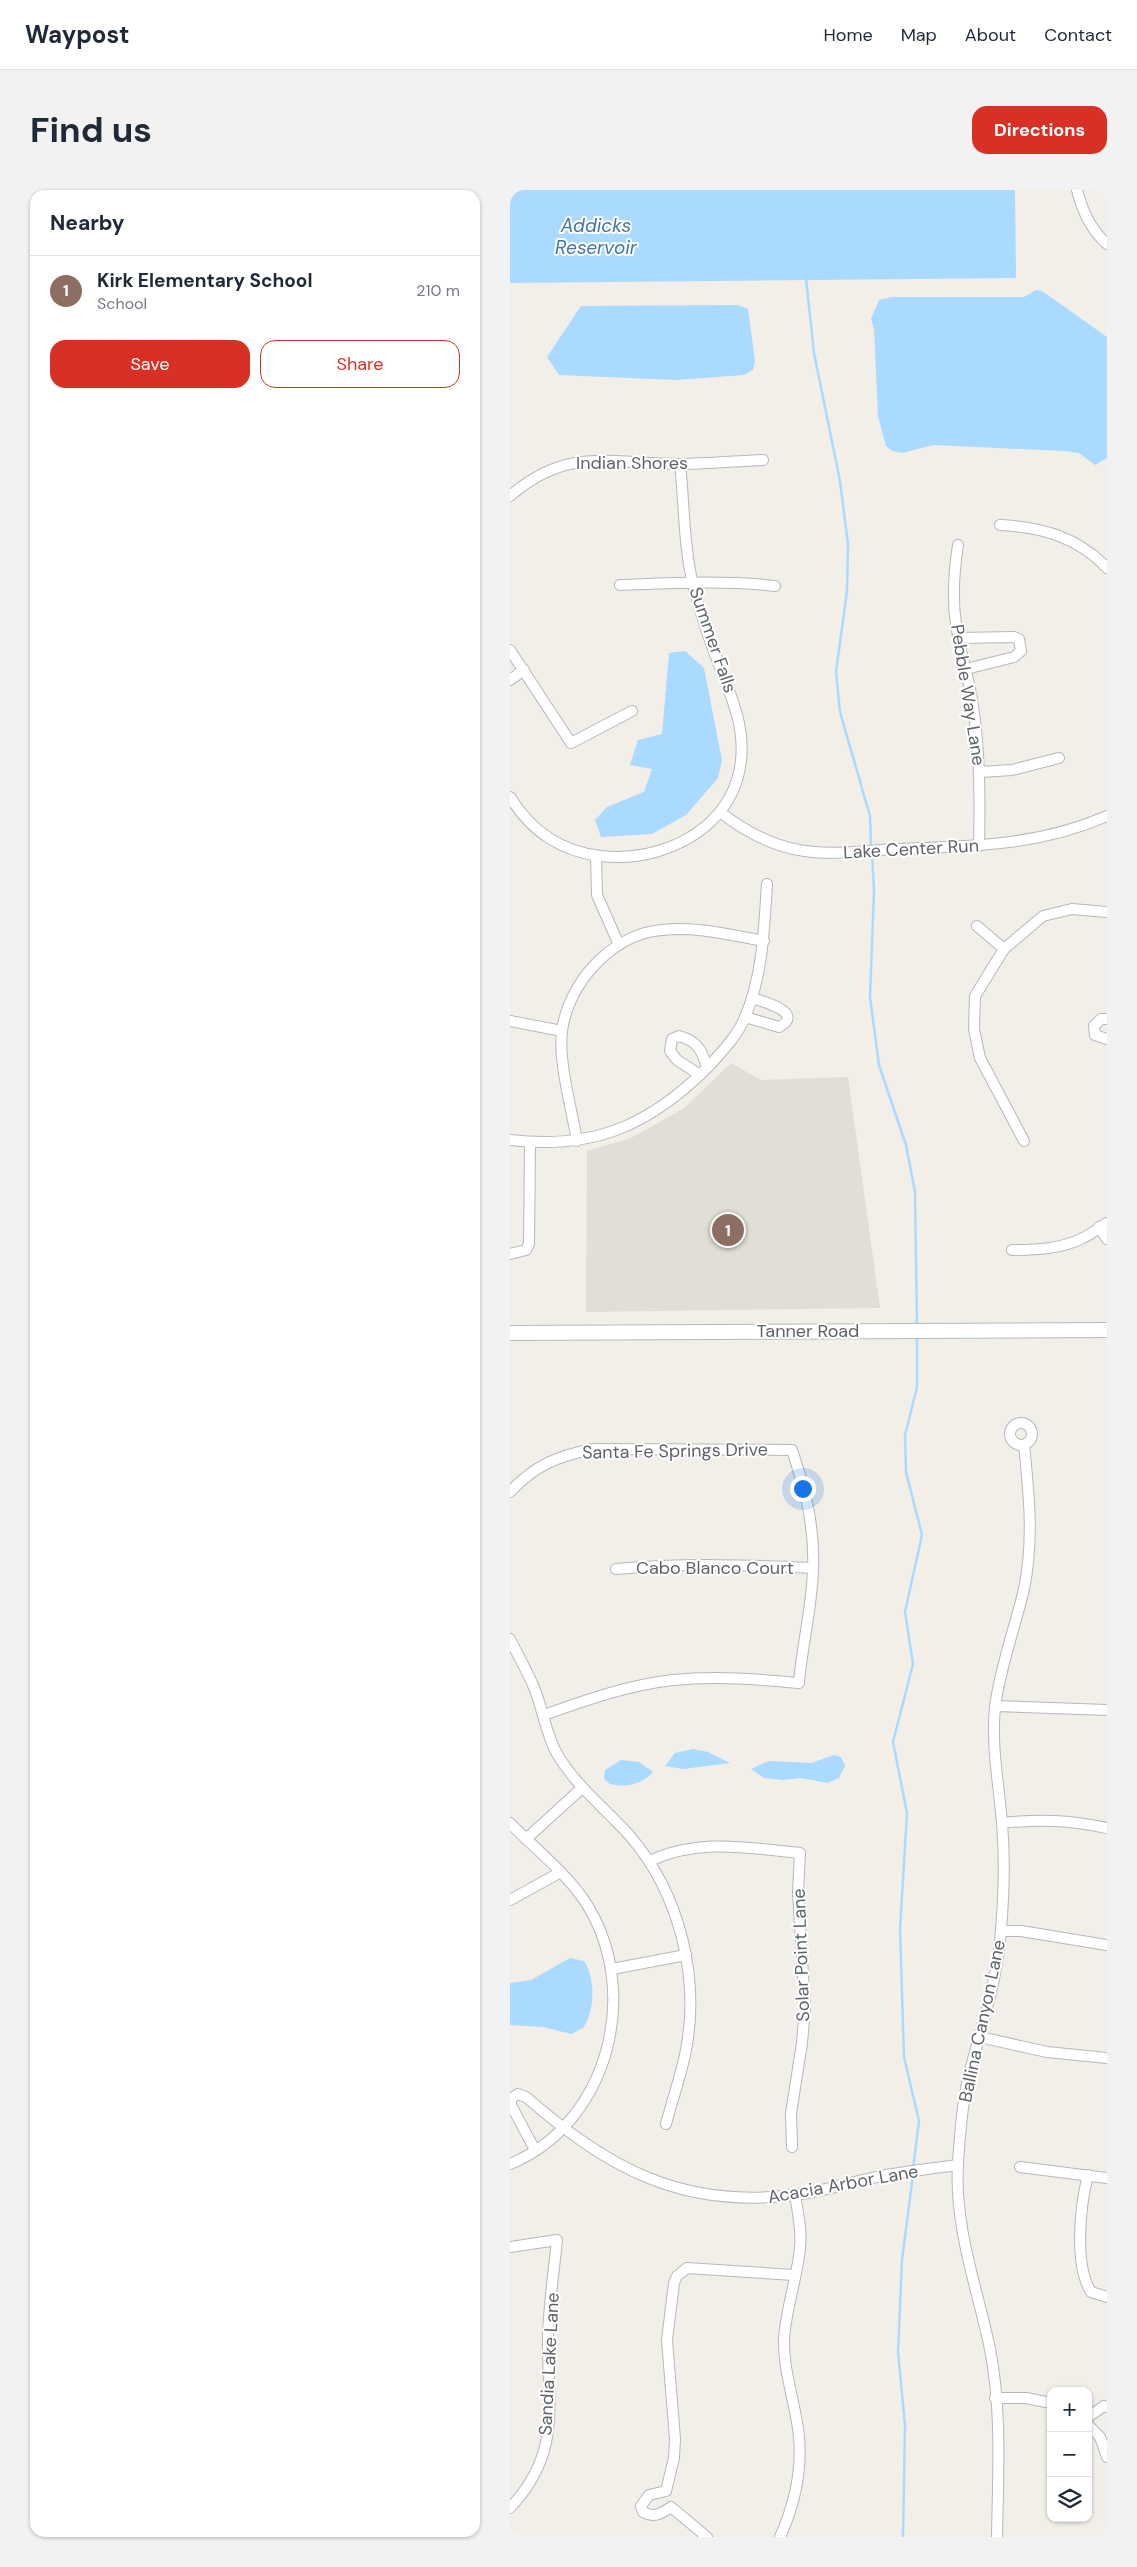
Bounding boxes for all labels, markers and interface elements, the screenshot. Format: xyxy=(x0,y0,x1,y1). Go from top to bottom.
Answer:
text: Waypost xyxy=(25,19,129,50)
text: Home xyxy=(823,23,873,47)
text: Map xyxy=(901,23,937,47)
text: About xyxy=(965,23,1016,47)
text: Contact xyxy=(1044,23,1112,47)
button: Directions xyxy=(972,106,1107,154)
text: Find us xyxy=(30,107,152,153)
text: Nearby xyxy=(50,209,124,237)
water label: Addicks Reservoir xyxy=(555,213,638,260)
text: Kirk Elementary School xyxy=(97,268,313,293)
text: 1 xyxy=(63,280,69,301)
text: 210 m xyxy=(416,280,460,301)
text: School xyxy=(97,293,147,314)
button: Save xyxy=(50,340,250,388)
button: Share xyxy=(260,340,460,388)
street label: Indian Shores xyxy=(576,451,688,475)
street label: Summer Falls xyxy=(684,584,742,696)
street label: Pebble Way Lane xyxy=(945,623,991,767)
street label: Lake Center Run xyxy=(842,833,980,865)
pin: 1 xyxy=(712,1211,744,1249)
street label: Tanner Road xyxy=(757,1319,859,1343)
street label: Santa Fe Springs Drive xyxy=(582,1437,768,1465)
your location xyxy=(790,1476,816,1502)
street label: Cabo Blanco Court xyxy=(636,1556,794,1580)
street label: Solar Point Lane xyxy=(787,1888,815,2022)
street label: Ballina Canyon Lane xyxy=(953,1938,1011,2104)
street label: Acacia Arbor Lane xyxy=(766,2159,920,2209)
street label: Sandia Lake Lane xyxy=(533,2292,565,2436)
map controls xyxy=(1047,2387,1092,2522)
button: + xyxy=(1047,2387,1092,2432)
button: − xyxy=(1047,2432,1092,2477)
button: layers xyxy=(1047,2477,1092,2522)

